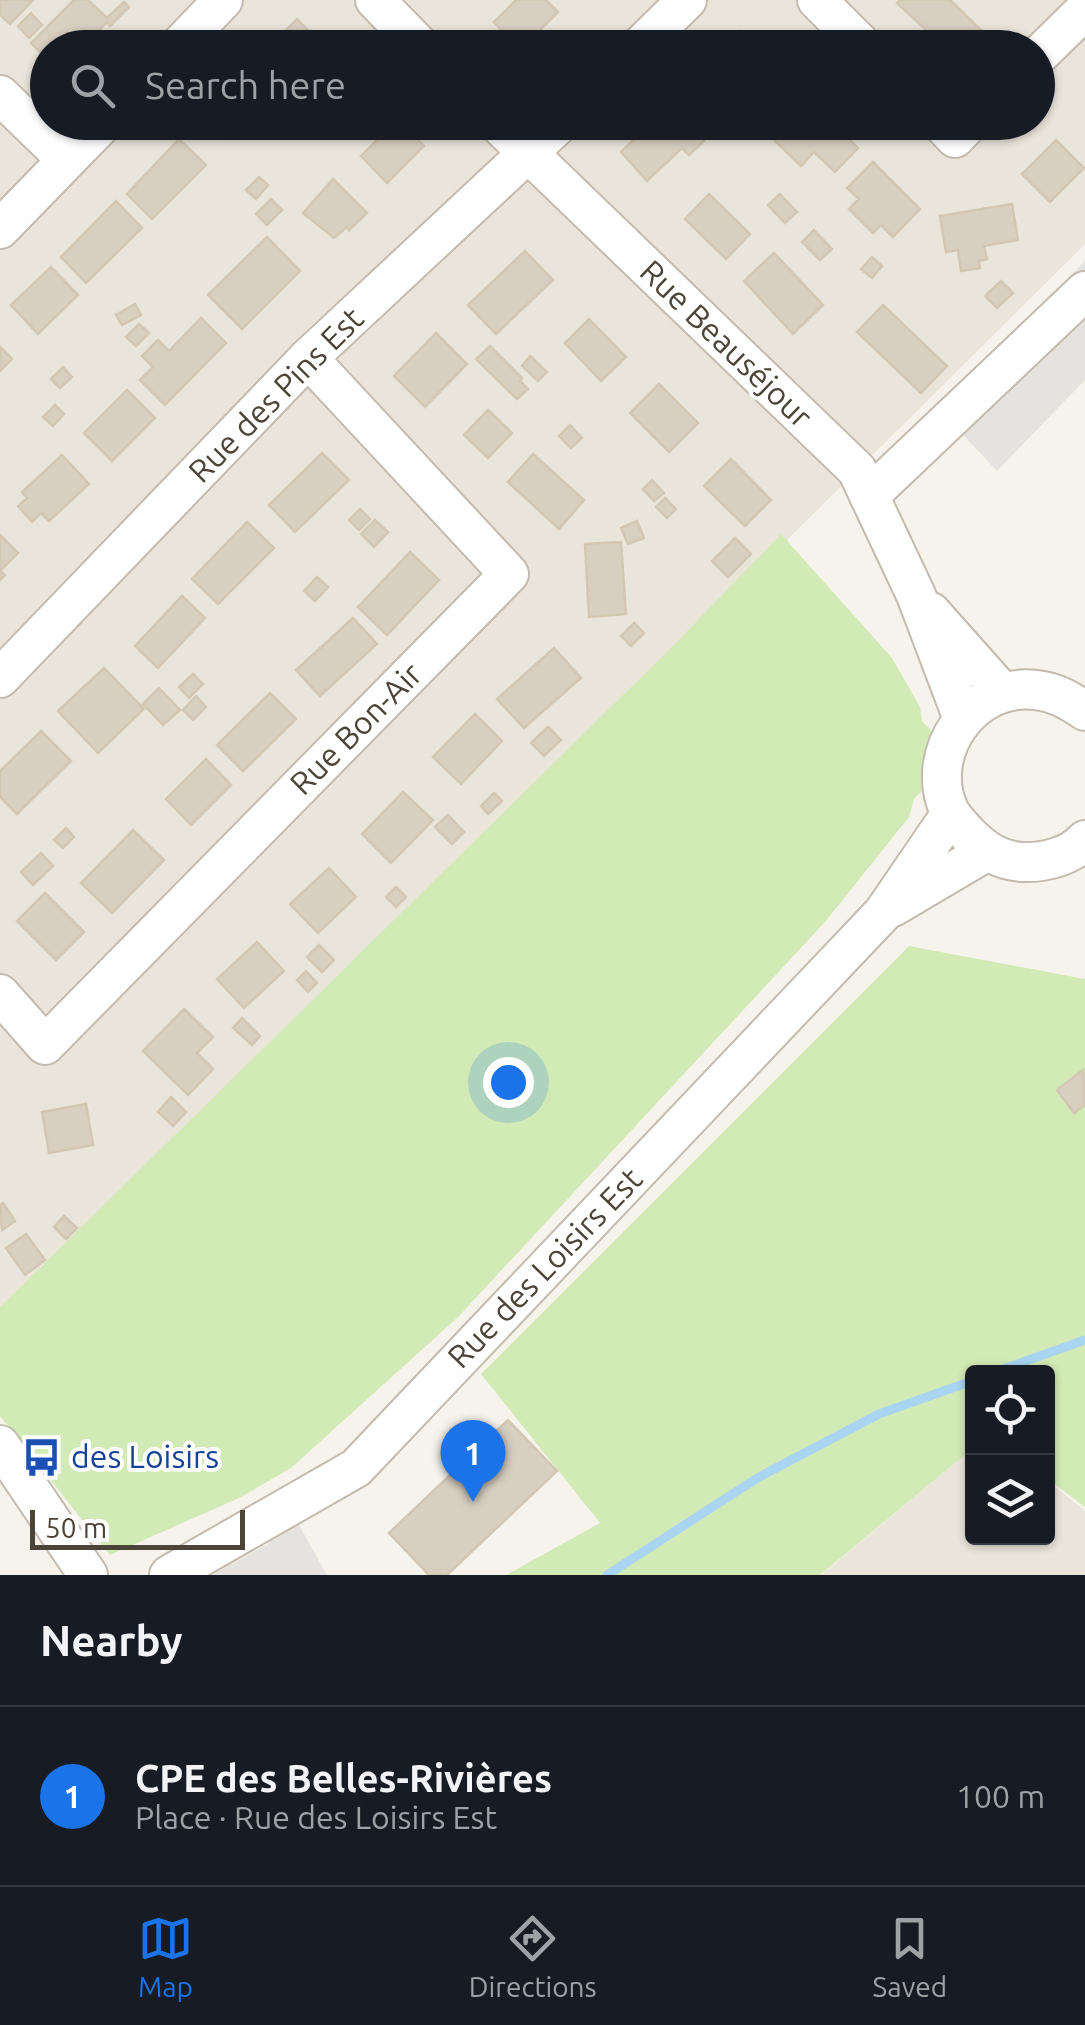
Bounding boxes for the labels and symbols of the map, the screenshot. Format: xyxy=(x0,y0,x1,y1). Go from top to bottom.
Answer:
street label: Rue Beauséjour xyxy=(633,252,820,434)
street label: Rue des Pins Est xyxy=(181,299,370,489)
street label: Rue Bon-Air xyxy=(282,655,428,801)
your location xyxy=(483,1057,534,1108)
street label: Rue des Loisirs Est xyxy=(440,1160,649,1374)
pin: 1 xyxy=(440,1420,506,1502)
bus stop icon: des Loisirs xyxy=(20,1436,62,1478)
place label: des Loisirs xyxy=(71,1438,219,1474)
scale bar xyxy=(30,1505,245,1550)

